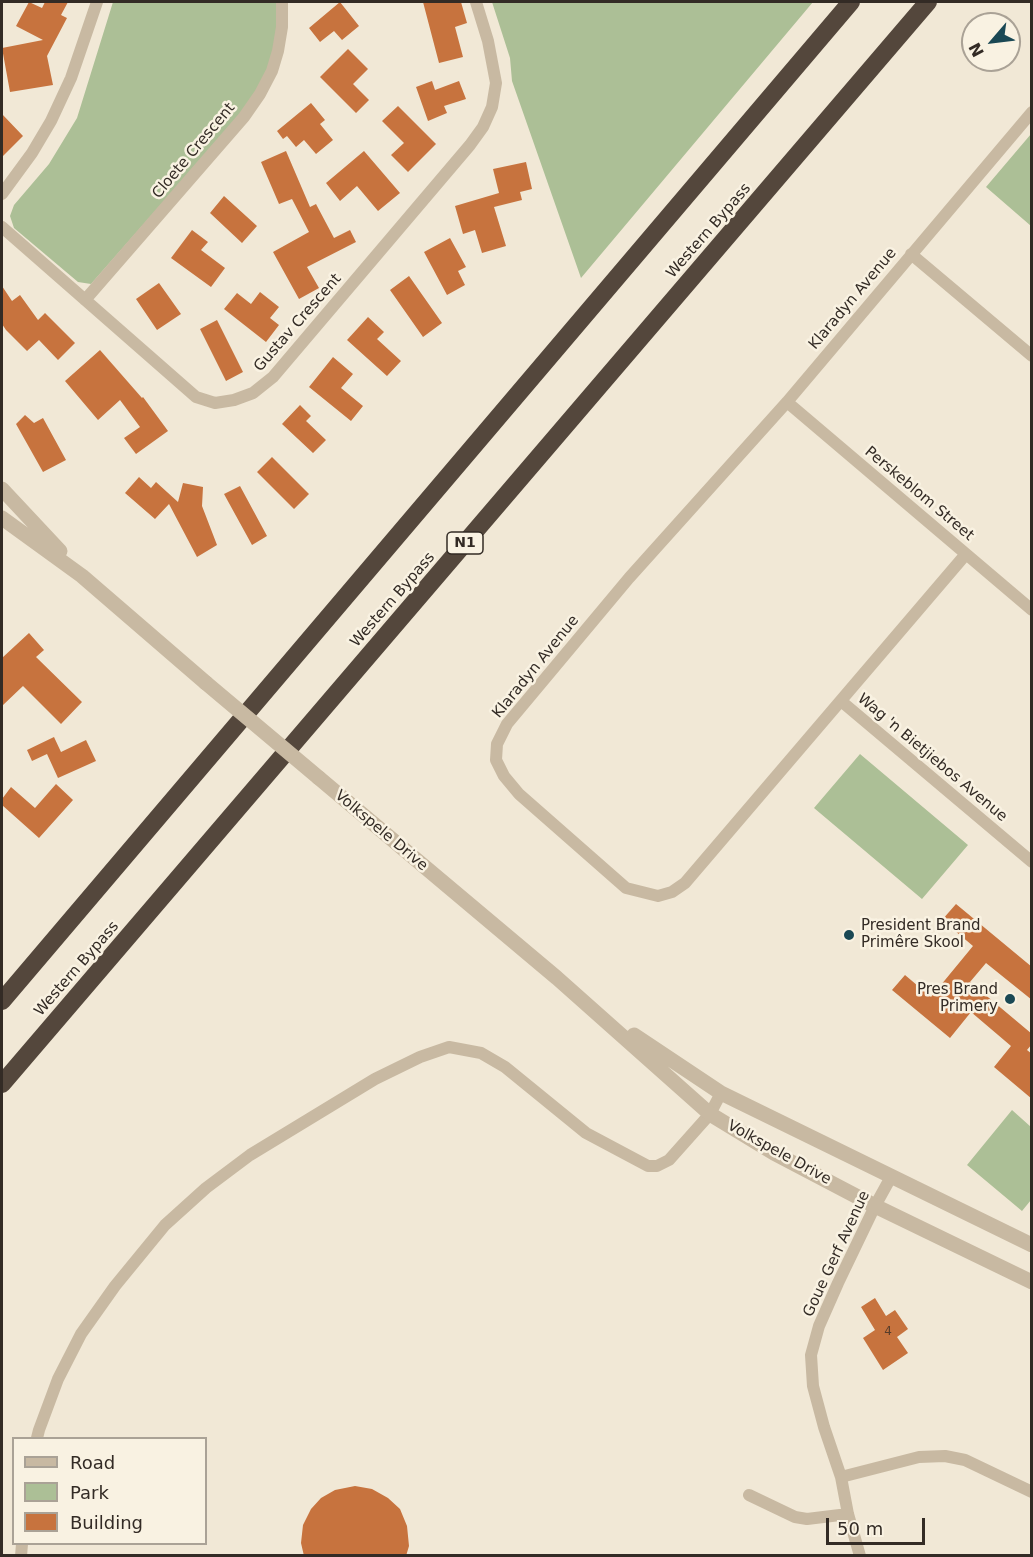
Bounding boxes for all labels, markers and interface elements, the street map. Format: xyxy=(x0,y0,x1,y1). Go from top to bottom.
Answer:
north arrow xyxy=(961,12,1021,72)
text: N xyxy=(965,39,988,60)
street label: Cloete Crescent xyxy=(149,100,239,202)
street label: Western Bypass xyxy=(663,180,755,282)
street label: Klaradyn Avenue xyxy=(805,245,901,353)
street label: Gustav Crescent xyxy=(251,270,345,376)
street label: Perskeblom Street xyxy=(861,443,977,545)
road number: N1 xyxy=(447,532,483,554)
street label: Western Bypass xyxy=(347,549,439,651)
street label: Klaradyn Avenue xyxy=(489,612,583,722)
street label: Wag 'n Bietjiebos Avenue xyxy=(853,690,1011,826)
street label: Volkspele Drive xyxy=(331,787,431,875)
place label: President Brand Primêre Skool xyxy=(861,917,980,952)
street label: Western Bypass xyxy=(31,918,123,1020)
marker: President Brand Primêre Skool xyxy=(842,928,856,942)
place label: Pres Brand Primery xyxy=(917,981,998,1016)
marker: Pres Brand Primery xyxy=(1003,992,1017,1006)
street label: Volkspele Drive xyxy=(724,1117,834,1189)
street label: Goue Gerf Avenue xyxy=(800,1188,874,1320)
house number: 4 xyxy=(884,1325,892,1339)
legend xyxy=(12,1437,207,1545)
text: Road xyxy=(70,1452,115,1473)
text: Park xyxy=(70,1482,109,1503)
scale bar xyxy=(829,1506,928,1544)
text: Building xyxy=(70,1512,143,1533)
text: 50 m xyxy=(837,1518,883,1539)

